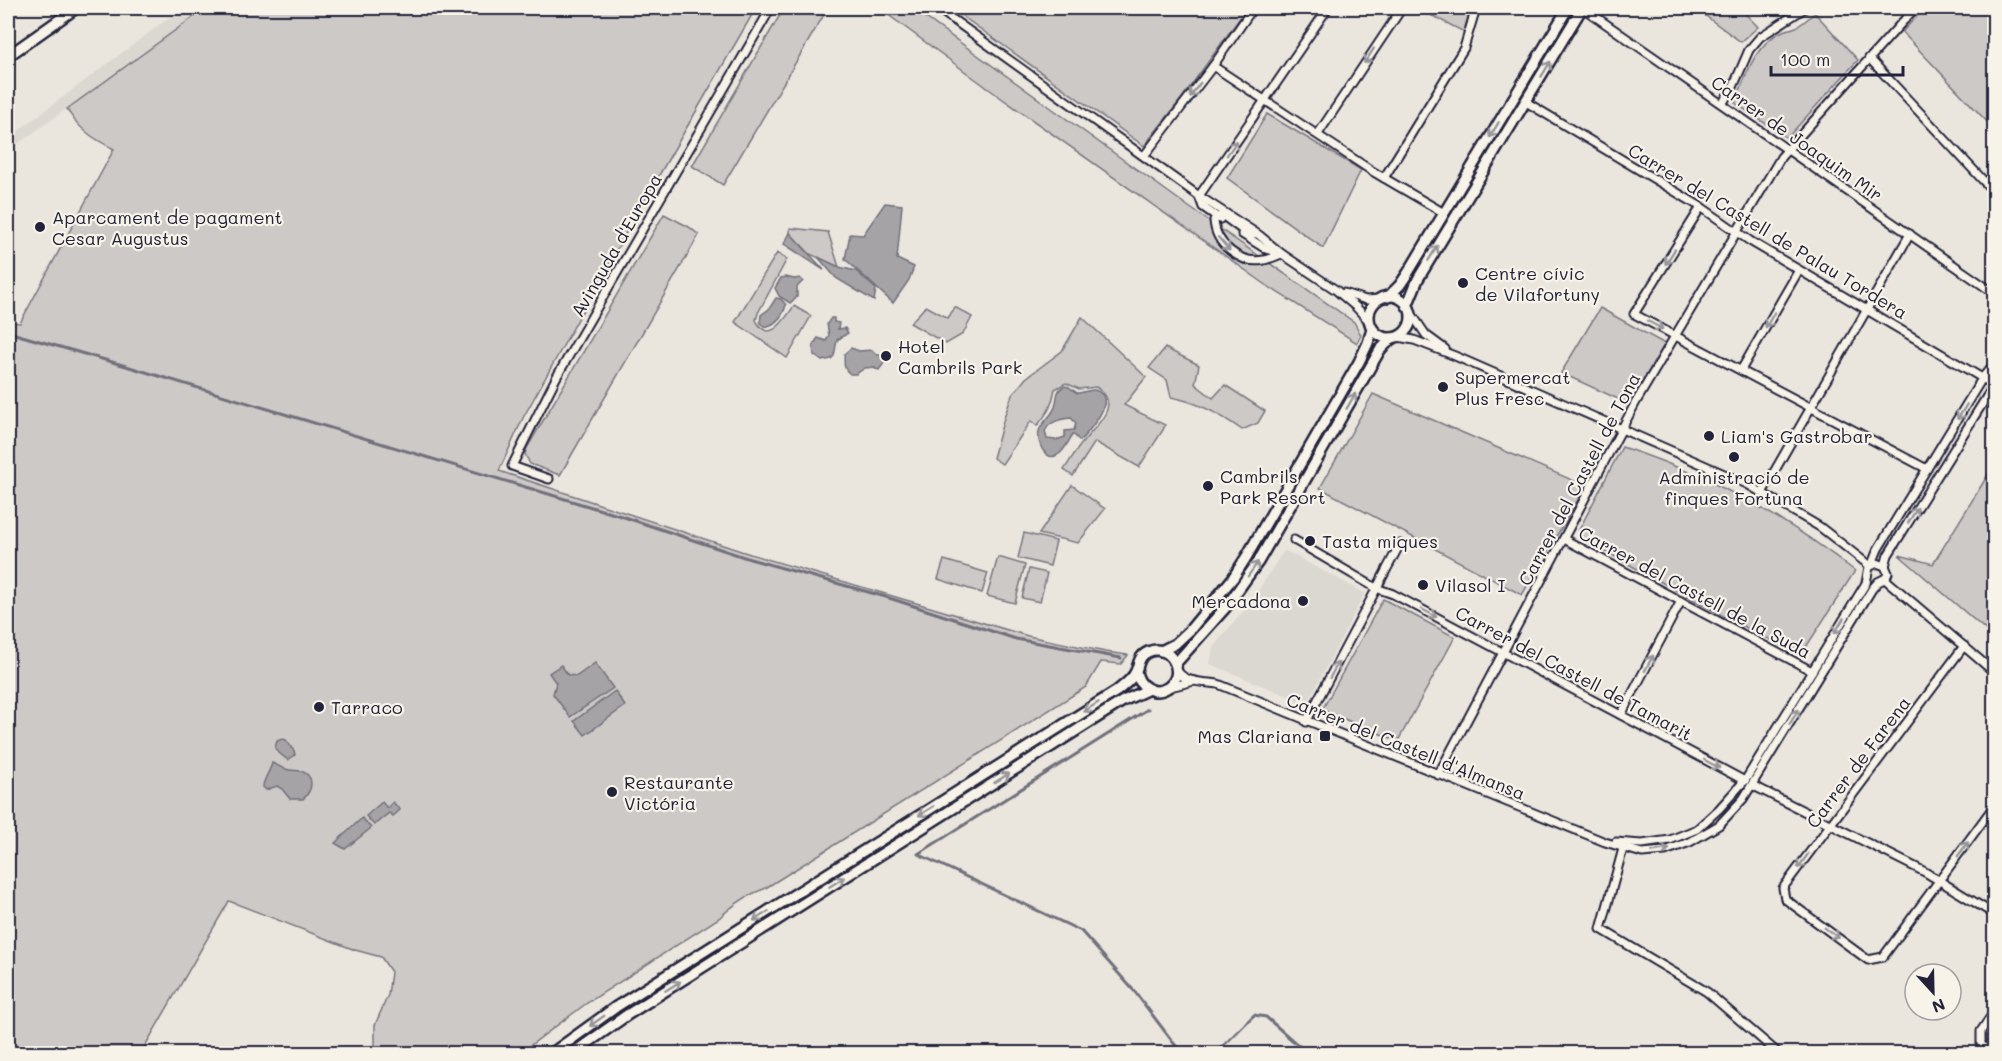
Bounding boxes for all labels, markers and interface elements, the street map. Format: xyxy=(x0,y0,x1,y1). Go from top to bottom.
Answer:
scale bar xyxy=(1771,39,1903,77)
text: 100 m xyxy=(1780,47,1830,71)
one-way arrow xyxy=(1363,48,1376,65)
one-way arrow xyxy=(1540,61,1552,78)
street label: Carrer de Joaquim Mir xyxy=(1707,70,1887,206)
one-way arrow xyxy=(1189,81,1201,97)
one-way arrow xyxy=(1488,121,1500,138)
street label: Carrer del Castell de Palau Tordera xyxy=(1624,138,1912,324)
one-way arrow xyxy=(1226,140,1238,157)
street label: Avinguda d'Europa xyxy=(565,169,667,321)
place label: Aparcament de pagament Cesar Augustus xyxy=(52,205,282,250)
marker: Aparcament de pagament Cesar Augustus xyxy=(33,220,47,234)
one-way arrow xyxy=(1218,236,1231,252)
one-way arrow xyxy=(1427,245,1439,262)
one-way arrow xyxy=(1663,248,1675,265)
place label: Centre cívic de Vilafortuny xyxy=(1475,261,1600,306)
marker: Centre cívic de Vilafortuny xyxy=(1456,276,1470,290)
one-way arrow xyxy=(1764,311,1776,328)
one-way arrow xyxy=(1646,319,1663,331)
place label: Hotel Cambrils Park xyxy=(898,334,1022,379)
marker: Hotel Cambrils Park xyxy=(879,349,893,363)
place label: Supermercat Plus Fresc xyxy=(1455,365,1571,410)
street label: Carrer del Castell de Tona xyxy=(1513,368,1645,590)
marker: Supermercat Plus Fresc xyxy=(1436,380,1450,394)
one-way arrow xyxy=(1345,392,1357,409)
one-way arrow xyxy=(1956,403,1968,420)
place label: Liam's Gastrobar xyxy=(1721,424,1873,448)
marker: Liam's Gastrobar xyxy=(1702,429,1716,443)
marker: Administració de finques Fortuna xyxy=(1727,450,1741,464)
place label: Cambrils Park Resort xyxy=(1220,464,1326,509)
place label: Administració de finques Fortuna xyxy=(1658,465,1810,510)
marker: Cambrils Park Resort xyxy=(1201,479,1215,493)
one-way arrow xyxy=(1908,507,1920,524)
street label: Carrer del Castell de la Suda xyxy=(1575,520,1815,664)
place label: Tasta miques xyxy=(1322,529,1438,553)
marker: Tasta miques xyxy=(1303,534,1317,548)
one-way arrow xyxy=(1247,562,1259,578)
place label: Vilasol I xyxy=(1435,573,1506,597)
marker: Vilasol I xyxy=(1416,578,1430,592)
place label: Mercadona xyxy=(1191,589,1291,613)
marker: Mercadona xyxy=(1296,594,1310,608)
street label: Carrer del Castell de Tamarit xyxy=(1451,600,1697,746)
one-way arrow xyxy=(1420,607,1437,619)
one-way arrow xyxy=(1833,617,1845,634)
one-way arrow xyxy=(1644,655,1655,673)
one-way arrow xyxy=(1328,662,1340,679)
street label: Carrer del Castell d'Almansa xyxy=(1283,687,1529,805)
street label: Carrer de Farena xyxy=(1801,691,1915,833)
place label: Tarraco xyxy=(331,695,403,719)
marker: Tarraco xyxy=(312,700,326,714)
one-way arrow xyxy=(1083,701,1100,713)
one-way arrow xyxy=(1788,709,1800,726)
place label: Mas Clariana xyxy=(1197,724,1313,748)
marker: Mas Clariana xyxy=(1318,729,1332,743)
one-way arrow xyxy=(1703,758,1721,770)
place label: Restaurante Victória xyxy=(624,770,734,815)
one-way arrow xyxy=(993,771,1010,783)
marker: Restaurante Victória xyxy=(605,785,619,799)
one-way arrow xyxy=(918,806,935,818)
one-way arrow xyxy=(1956,841,1969,857)
one-way arrow xyxy=(1651,845,1671,856)
one-way arrow xyxy=(1797,852,1809,868)
one-way arrow xyxy=(828,875,845,887)
one-way arrow xyxy=(753,910,770,922)
one-way arrow xyxy=(1823,927,1839,939)
north arrow xyxy=(1903,962,1963,1022)
one-way arrow xyxy=(664,980,680,992)
text: N xyxy=(1929,994,1948,1018)
one-way arrow xyxy=(589,1015,606,1027)

